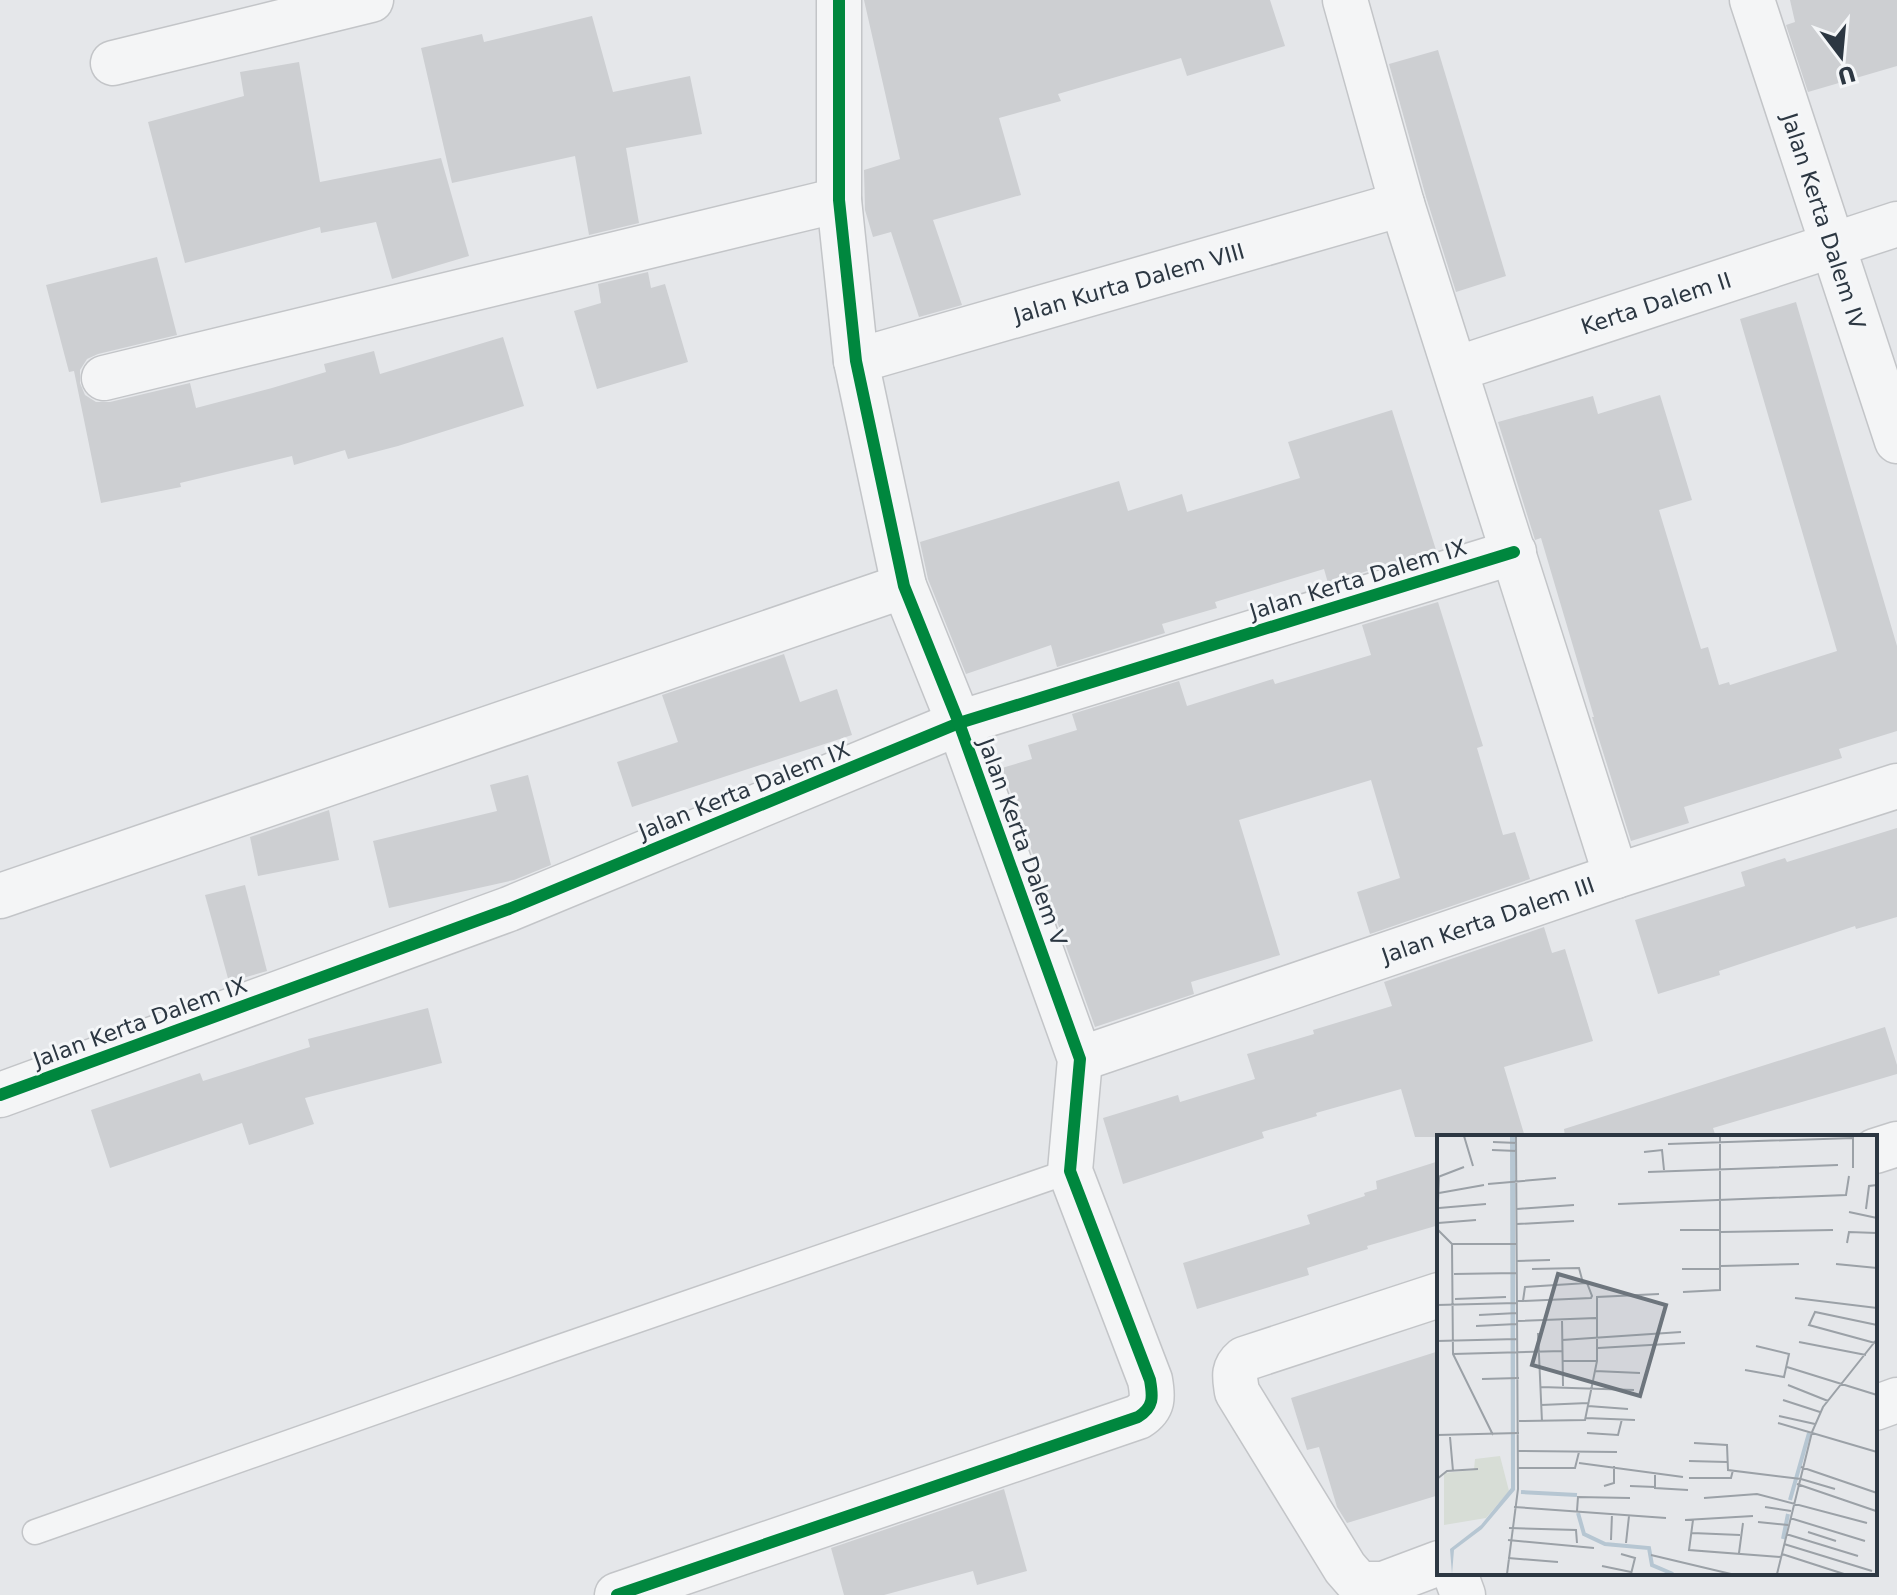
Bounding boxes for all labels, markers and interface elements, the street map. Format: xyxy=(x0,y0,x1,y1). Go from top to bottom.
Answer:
north arrow xyxy=(1801,16,1881,96)
text: U xyxy=(1834,60,1858,89)
street label: Jalan Kerta Dalem IV xyxy=(1776,108,1870,332)
street label: Jalan Kurta Dalem VIII xyxy=(1009,239,1247,329)
street label: Kerta Dalem II xyxy=(1578,267,1734,340)
street label: Jalan Kerta Dalem IX xyxy=(1245,535,1470,625)
street label: Jalan Kerta Dalem V xyxy=(973,733,1072,949)
street label: Jalan Kerta Dalem IX xyxy=(633,737,853,845)
street label: Jalan Kerta Dalem III xyxy=(1377,872,1598,969)
street label: Jalan Kerta Dalem IX xyxy=(28,972,250,1073)
inset map xyxy=(1437,1135,1877,1575)

